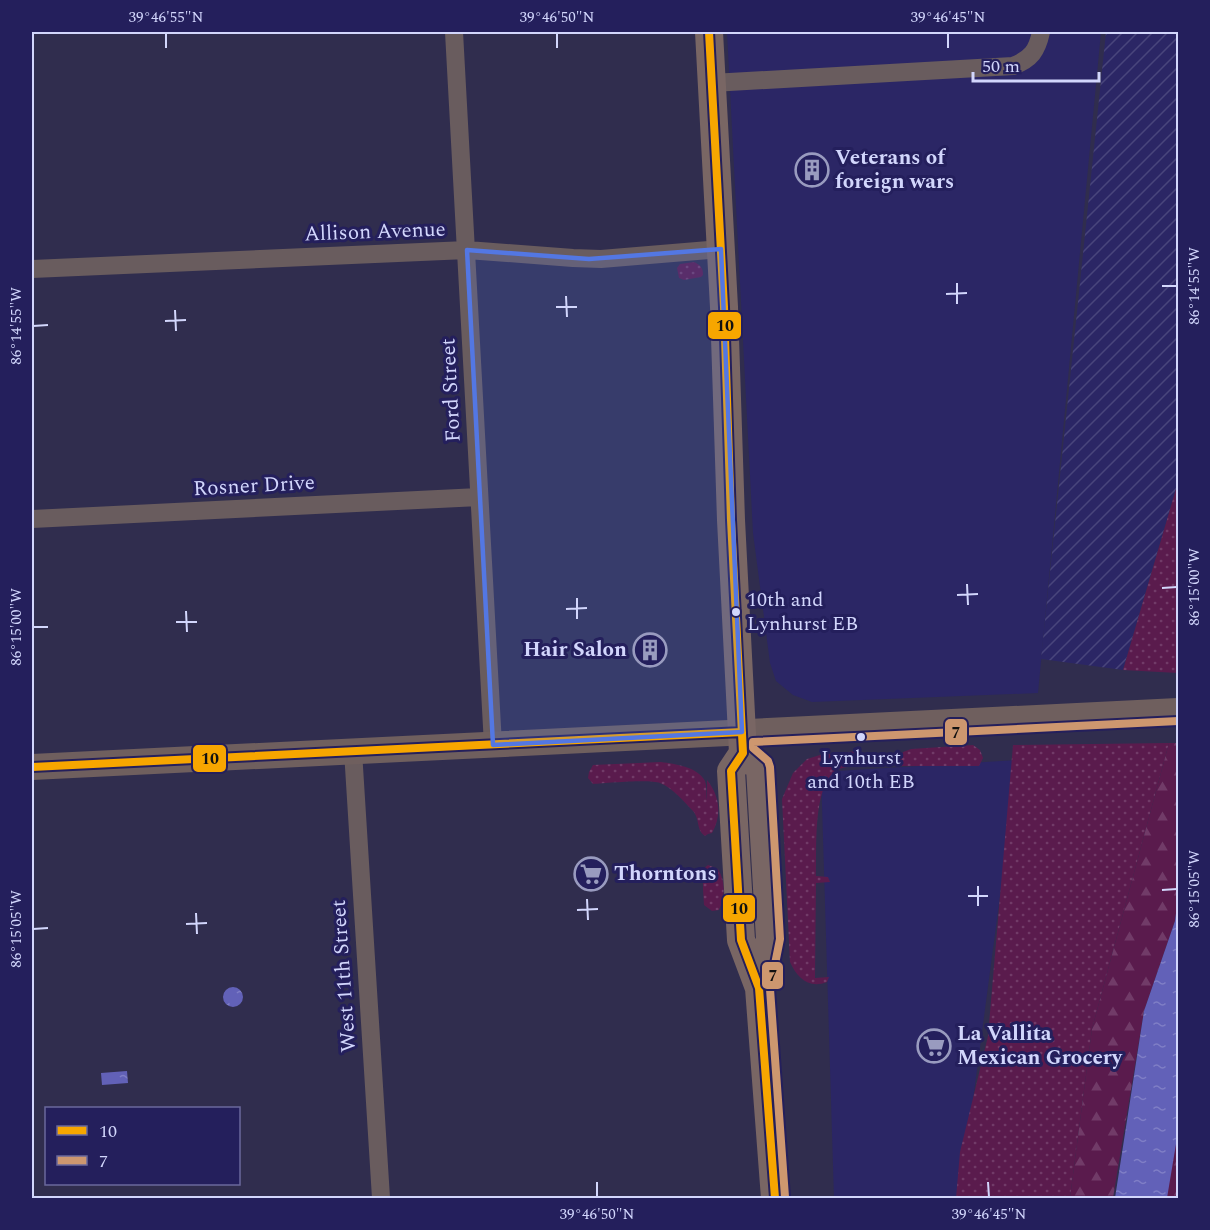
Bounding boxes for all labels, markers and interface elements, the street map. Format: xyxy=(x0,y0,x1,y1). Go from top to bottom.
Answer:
text: 39°46'55"N xyxy=(129,6,204,29)
text: 39°46'50"N xyxy=(520,6,595,29)
text: 39°46'45"N xyxy=(911,6,986,29)
scale bar xyxy=(973,45,1099,83)
text: 50 m xyxy=(982,53,1020,80)
place label: Veterans of foreign wars xyxy=(835,142,954,198)
building icon: Veterans of foreign wars xyxy=(794,152,830,188)
street label: Allison Avenue xyxy=(304,214,446,250)
text: 86°14'55"W xyxy=(1183,247,1206,325)
text: 86°14'55"W xyxy=(5,287,28,365)
line badge: 10 xyxy=(707,311,742,340)
text: 10 xyxy=(716,314,734,338)
street label: Ford Street xyxy=(432,337,470,443)
street label: Rosner Drive xyxy=(192,467,316,505)
text: 86°15'00"W xyxy=(1183,548,1206,626)
place label: 10th and Lynhurst EB xyxy=(747,585,858,639)
text: 86°15'00"W xyxy=(5,588,28,666)
marker: 10th and Lynhurst EB xyxy=(730,606,742,618)
building icon: Hair Salon xyxy=(632,632,668,668)
place label: Hair Salon xyxy=(523,634,627,666)
line badge: 7 xyxy=(944,718,968,746)
text: 7 xyxy=(952,721,961,745)
marker: Lynhurst and 10th EB xyxy=(855,731,867,743)
place label: Lynhurst and 10th EB xyxy=(807,743,915,797)
line badge: 10 xyxy=(192,744,227,773)
text: 10 xyxy=(201,747,219,771)
text: 86°15'05"W xyxy=(1183,850,1206,928)
supermarket icon: Thorntons xyxy=(573,856,609,892)
place label: Thorntons xyxy=(614,858,717,890)
text: 86°15'05"W xyxy=(5,890,28,968)
line badge: 10 xyxy=(722,894,756,923)
text: 10 xyxy=(730,897,748,921)
street label: West 11th Street xyxy=(323,899,365,1053)
line badge: 7 xyxy=(761,961,784,990)
text: 7 xyxy=(769,964,778,988)
place label: La Vallita Mexican Grocery xyxy=(957,1018,1123,1074)
supermarket icon: La Vallita Mexican Grocery xyxy=(916,1028,952,1064)
legend xyxy=(45,1107,240,1185)
text: 10 xyxy=(99,1118,117,1145)
text: 7 xyxy=(99,1148,108,1175)
text: 39°46'50"N xyxy=(560,1203,635,1226)
text: 39°46'45"N xyxy=(952,1203,1027,1226)

